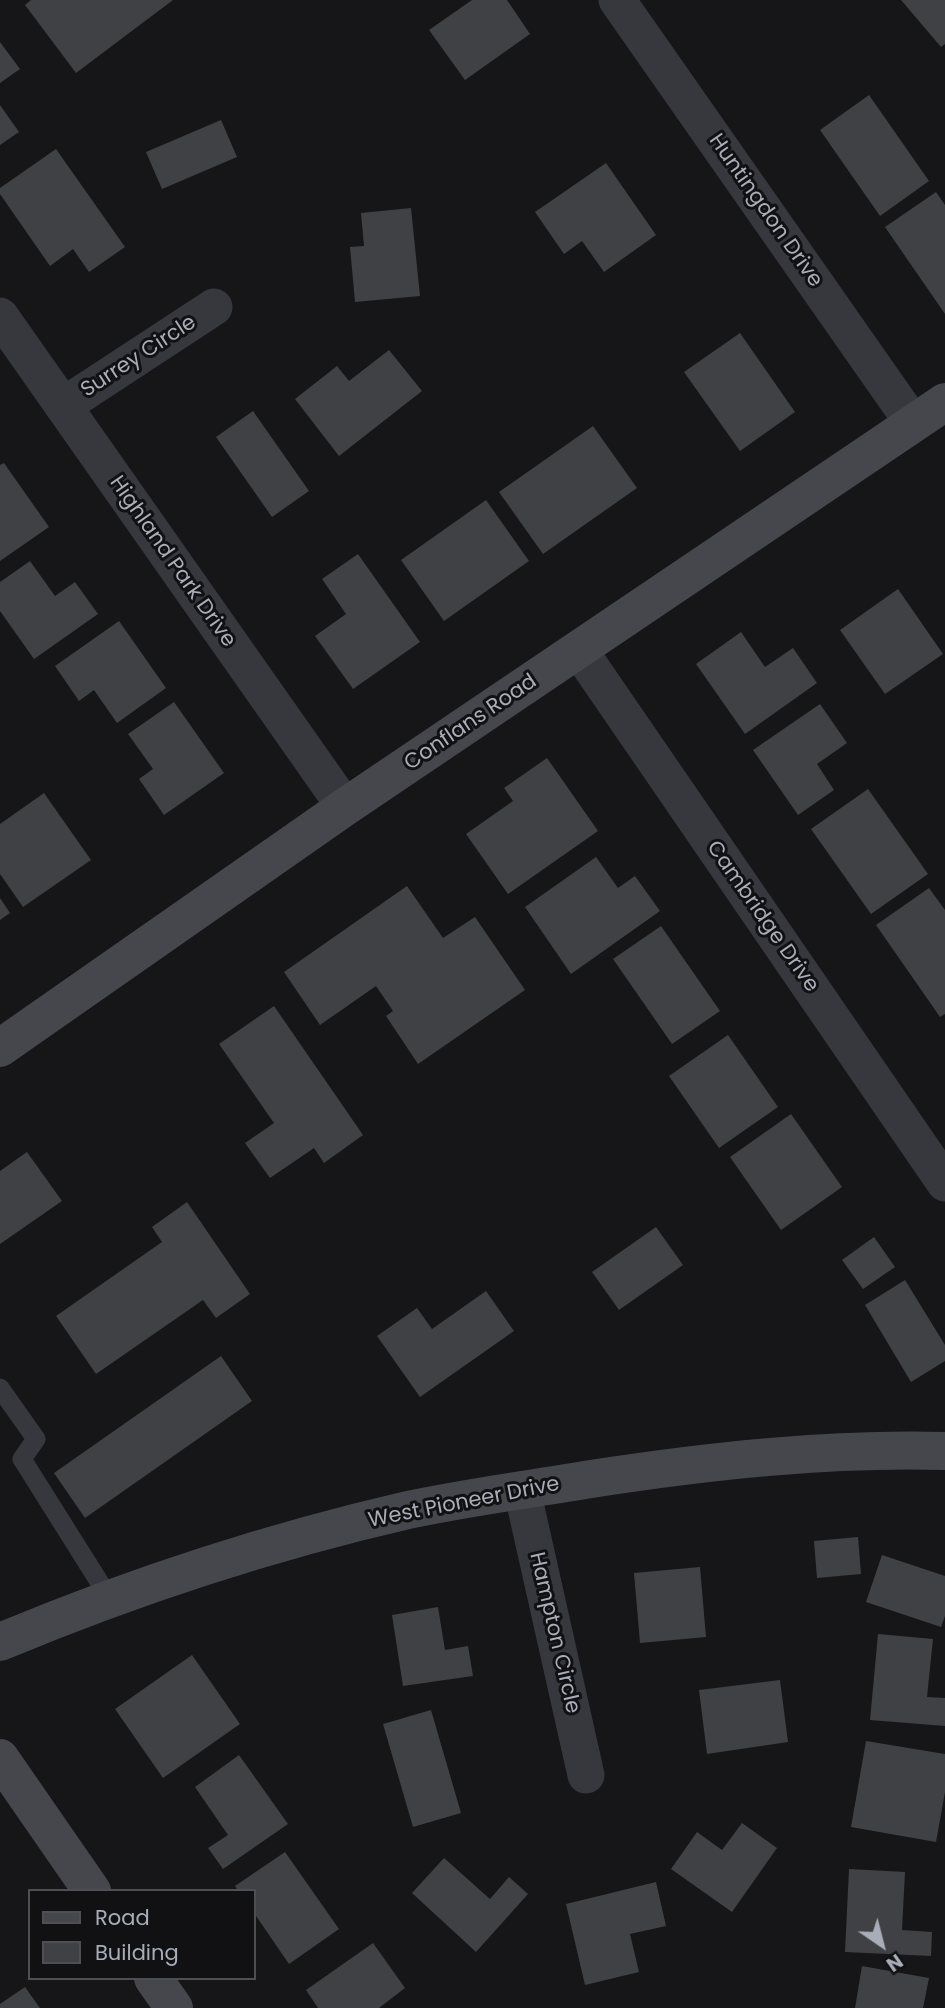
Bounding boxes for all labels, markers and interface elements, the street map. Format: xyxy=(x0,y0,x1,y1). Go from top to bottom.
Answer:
street label: Huntingdon Drive xyxy=(703,130,827,292)
street label: Surrey Circle xyxy=(77,310,201,404)
street label: Highland Park Drive xyxy=(103,472,241,652)
street label: Conflans Road xyxy=(400,670,542,776)
street label: Cambridge Drive xyxy=(700,837,824,997)
street label: West Pioneer Drive xyxy=(366,1472,562,1534)
street label: Hampton Circle xyxy=(523,1550,585,1716)
legend xyxy=(28,1889,256,1980)
text: Road xyxy=(95,1903,150,1932)
north arrow xyxy=(847,1910,917,1980)
text: Building xyxy=(95,1938,179,1967)
text: N xyxy=(881,1947,908,1978)

